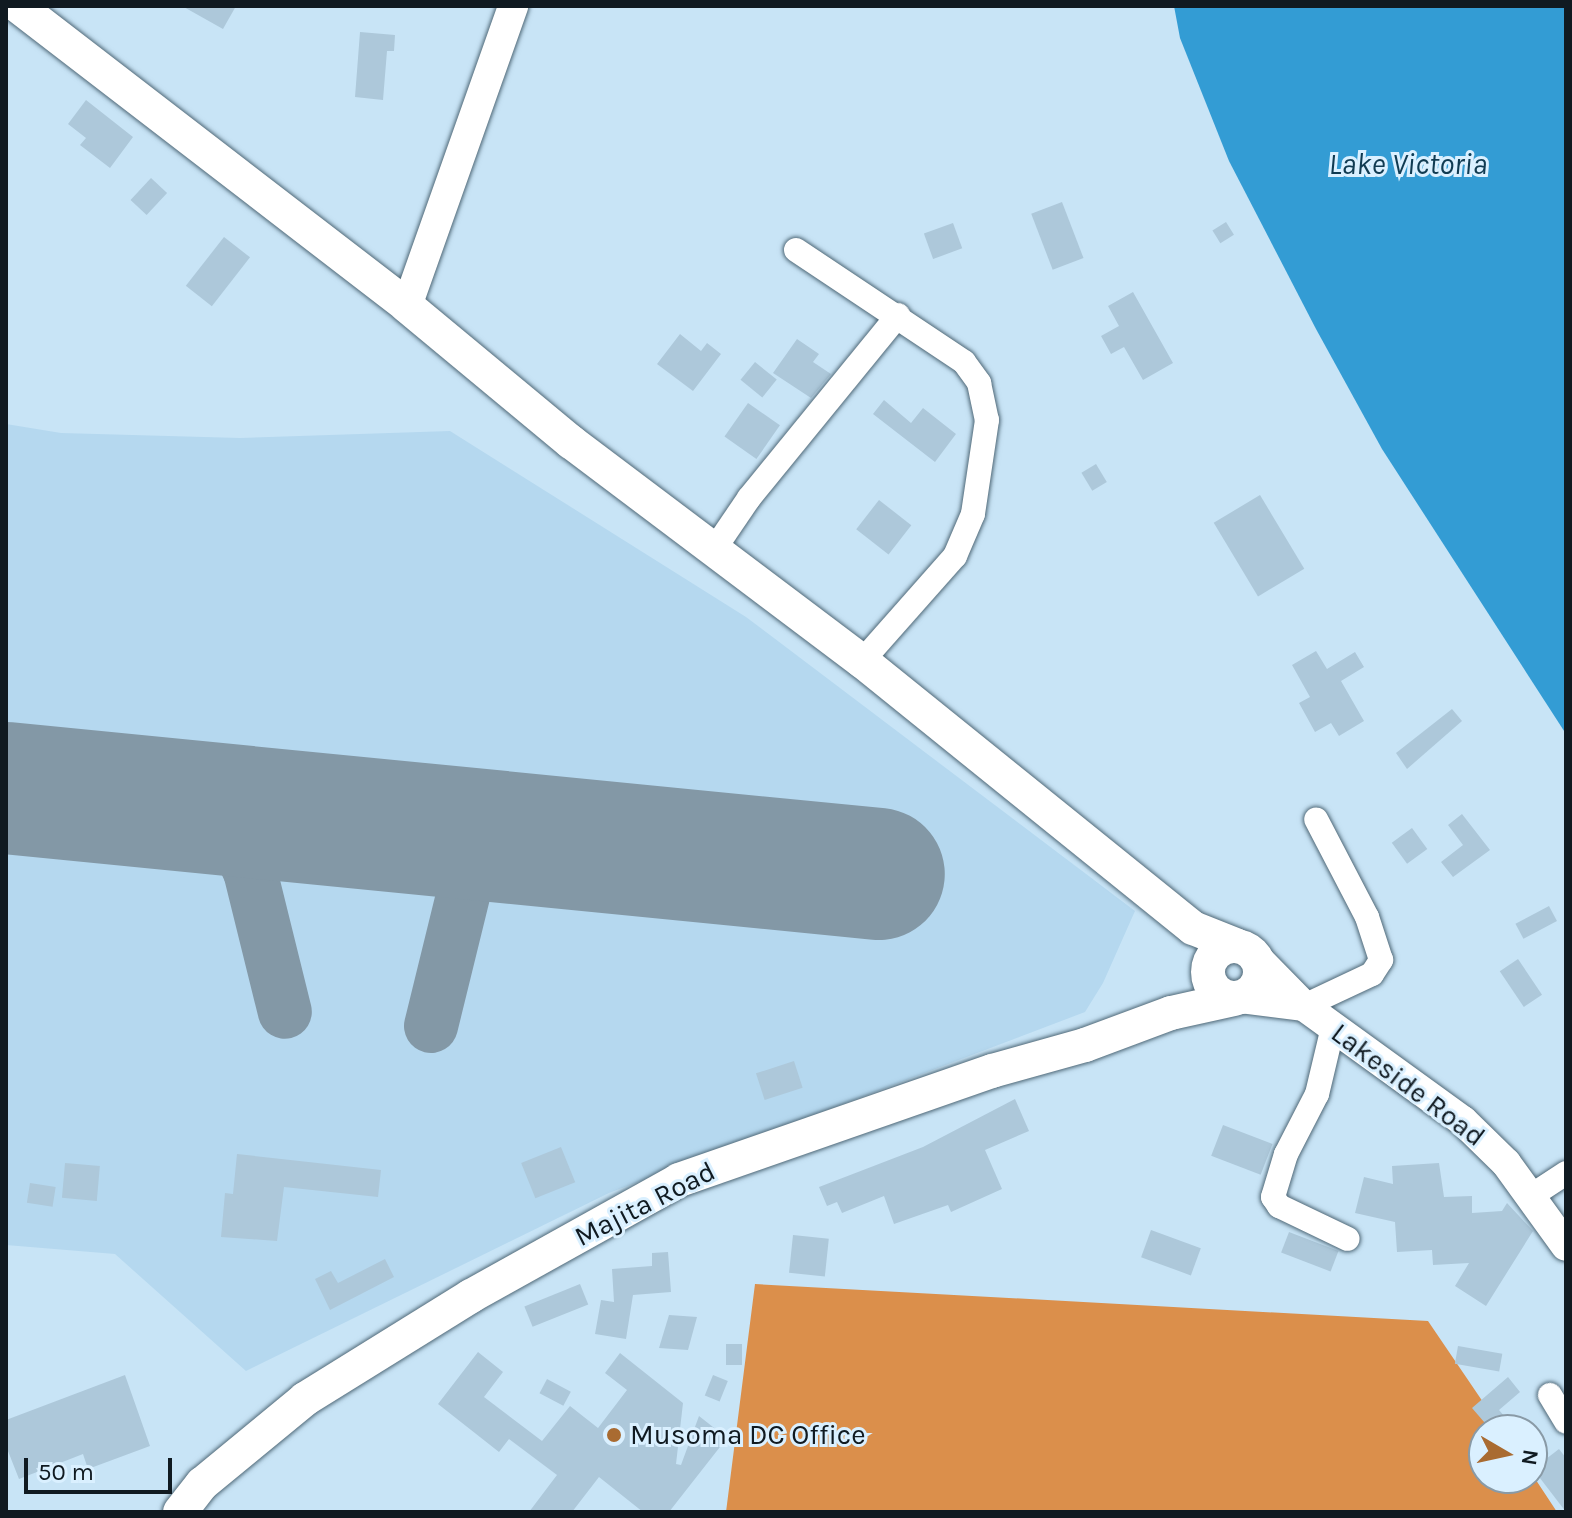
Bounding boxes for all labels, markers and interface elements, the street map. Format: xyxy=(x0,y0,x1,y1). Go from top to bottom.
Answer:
water label: Lake Victoria xyxy=(1329,146,1487,182)
street label: Lakeside Road xyxy=(1324,1016,1492,1154)
street label: Majita Road xyxy=(569,1154,721,1254)
north arrow xyxy=(1468,1414,1548,1494)
place label: Musoma DC Office xyxy=(630,1418,866,1452)
marker: Musoma DC Office xyxy=(605,1426,623,1444)
scale bar xyxy=(28,1442,176,1492)
text: N xyxy=(1516,1448,1544,1467)
text: 50 m xyxy=(38,1458,94,1486)

